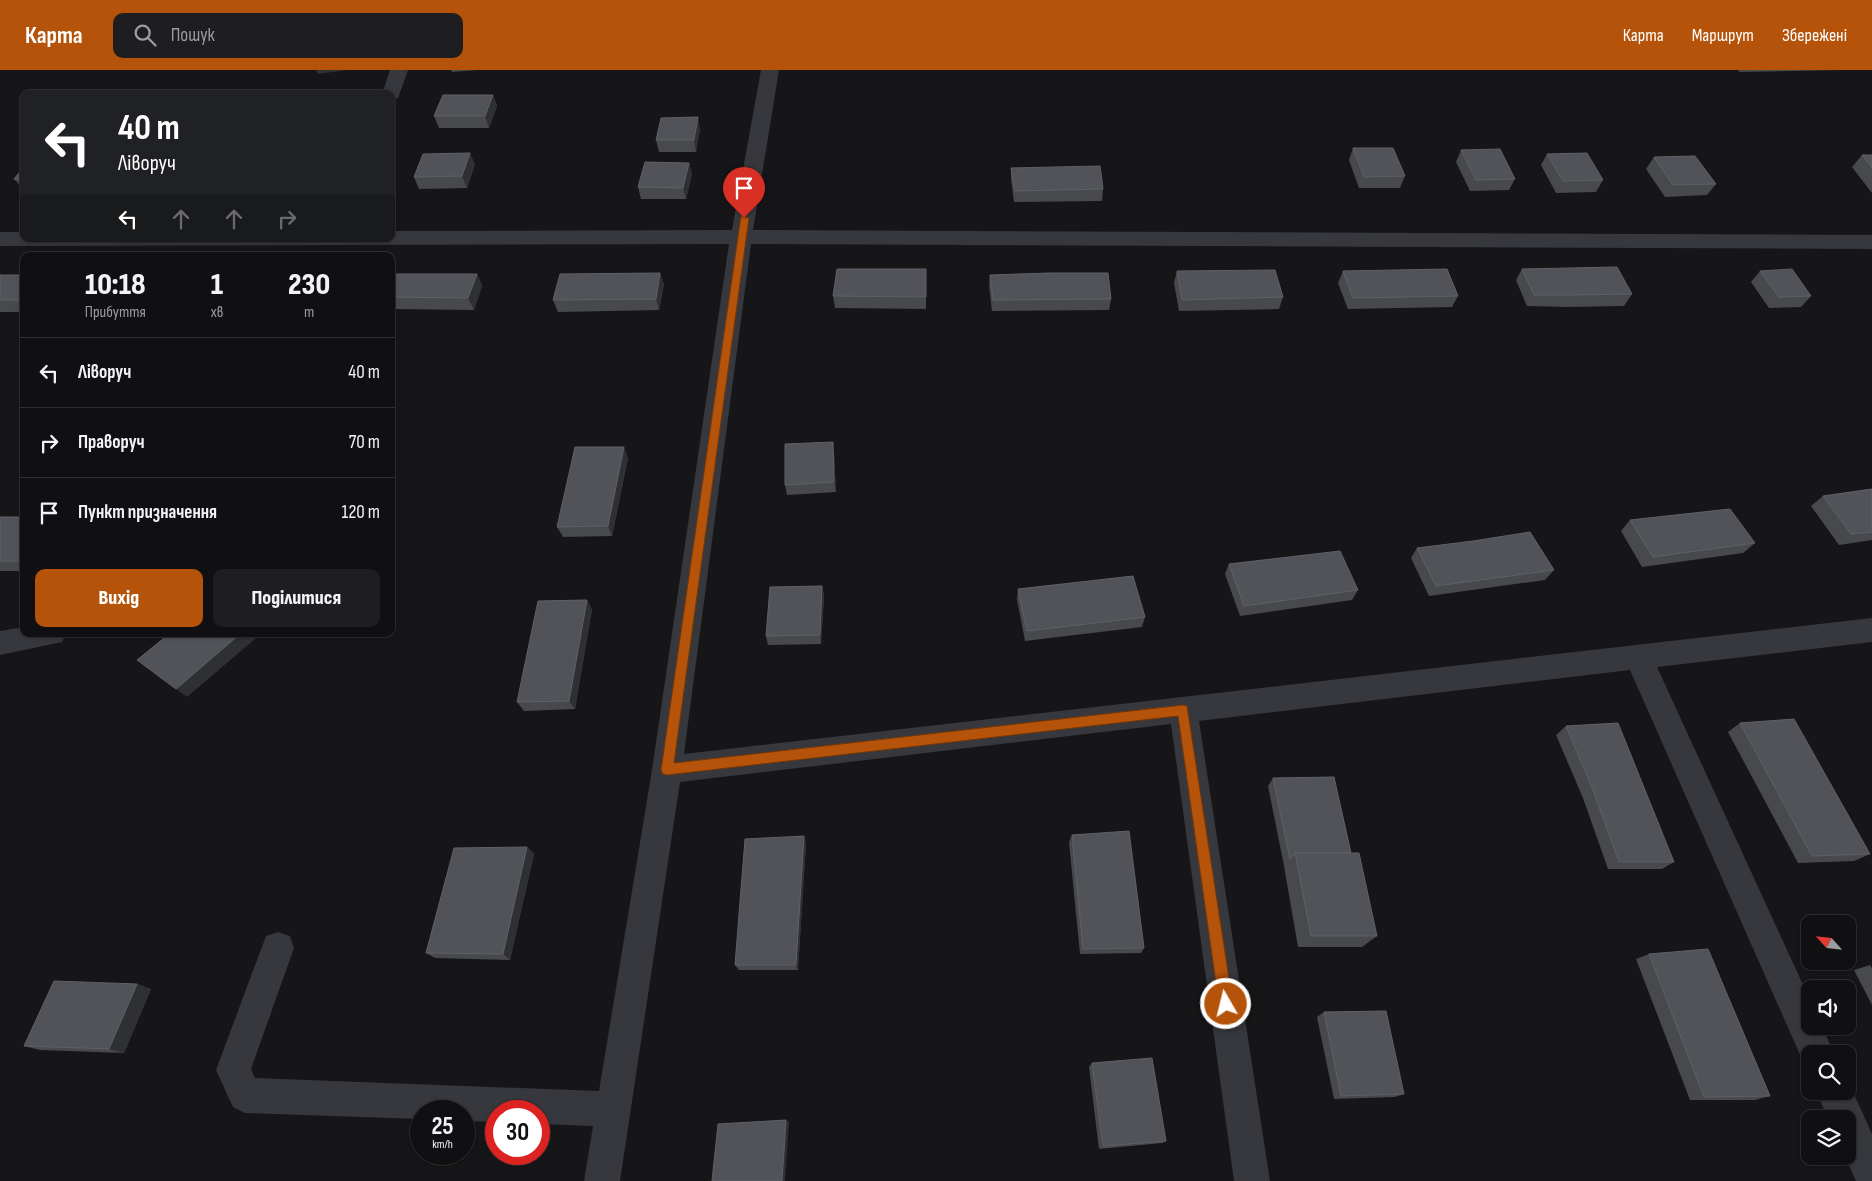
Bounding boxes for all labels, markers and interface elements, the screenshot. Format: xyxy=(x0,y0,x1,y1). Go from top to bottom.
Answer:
search box xyxy=(113,13,463,58)
text: Карта xyxy=(25,21,83,50)
icon: search xyxy=(131,21,159,49)
text: Пошук xyxy=(171,24,215,47)
text: Карта xyxy=(1623,25,1664,46)
text: Маршрут xyxy=(1692,25,1754,46)
text: Збережені xyxy=(1782,25,1847,46)
text: 40 m xyxy=(118,107,180,150)
icon: left xyxy=(35,110,100,175)
text: Ліворуч xyxy=(118,150,176,177)
pin xyxy=(723,167,765,218)
icon: arrive xyxy=(730,174,758,202)
icon: left xyxy=(114,205,142,233)
icon: ahead xyxy=(167,205,195,233)
icon: ahead xyxy=(220,205,248,233)
icon: right xyxy=(273,205,301,233)
text: 10:18 xyxy=(85,267,146,303)
text: 1 xyxy=(211,267,223,303)
text: 230 xyxy=(288,267,330,303)
text: Прибуття xyxy=(85,303,146,322)
text: хв xyxy=(211,303,223,322)
text: m xyxy=(304,303,314,322)
icon: left xyxy=(35,359,63,387)
text: Ліворуч xyxy=(78,361,131,384)
text: 40 m xyxy=(348,361,380,384)
icon: right xyxy=(35,429,63,457)
text: Праворуч xyxy=(78,431,145,454)
text: 70 m xyxy=(349,431,380,454)
icon: arrive xyxy=(35,499,63,527)
text: Пункт призначення xyxy=(78,501,217,524)
text: 120 m xyxy=(342,501,380,524)
button: Вихід xyxy=(35,569,203,627)
button: Поділитися xyxy=(213,569,380,627)
north arrow xyxy=(1801,915,1856,970)
map controls xyxy=(1801,915,1856,1165)
position arrow xyxy=(1199,977,1251,1029)
button: sound xyxy=(1801,980,1856,1035)
button: search xyxy=(1801,1045,1856,1100)
speed limit sign: 30 xyxy=(485,1100,550,1165)
button: layers xyxy=(1801,1110,1856,1165)
text: 25 xyxy=(432,1111,453,1142)
text: km/h xyxy=(432,1137,453,1152)

